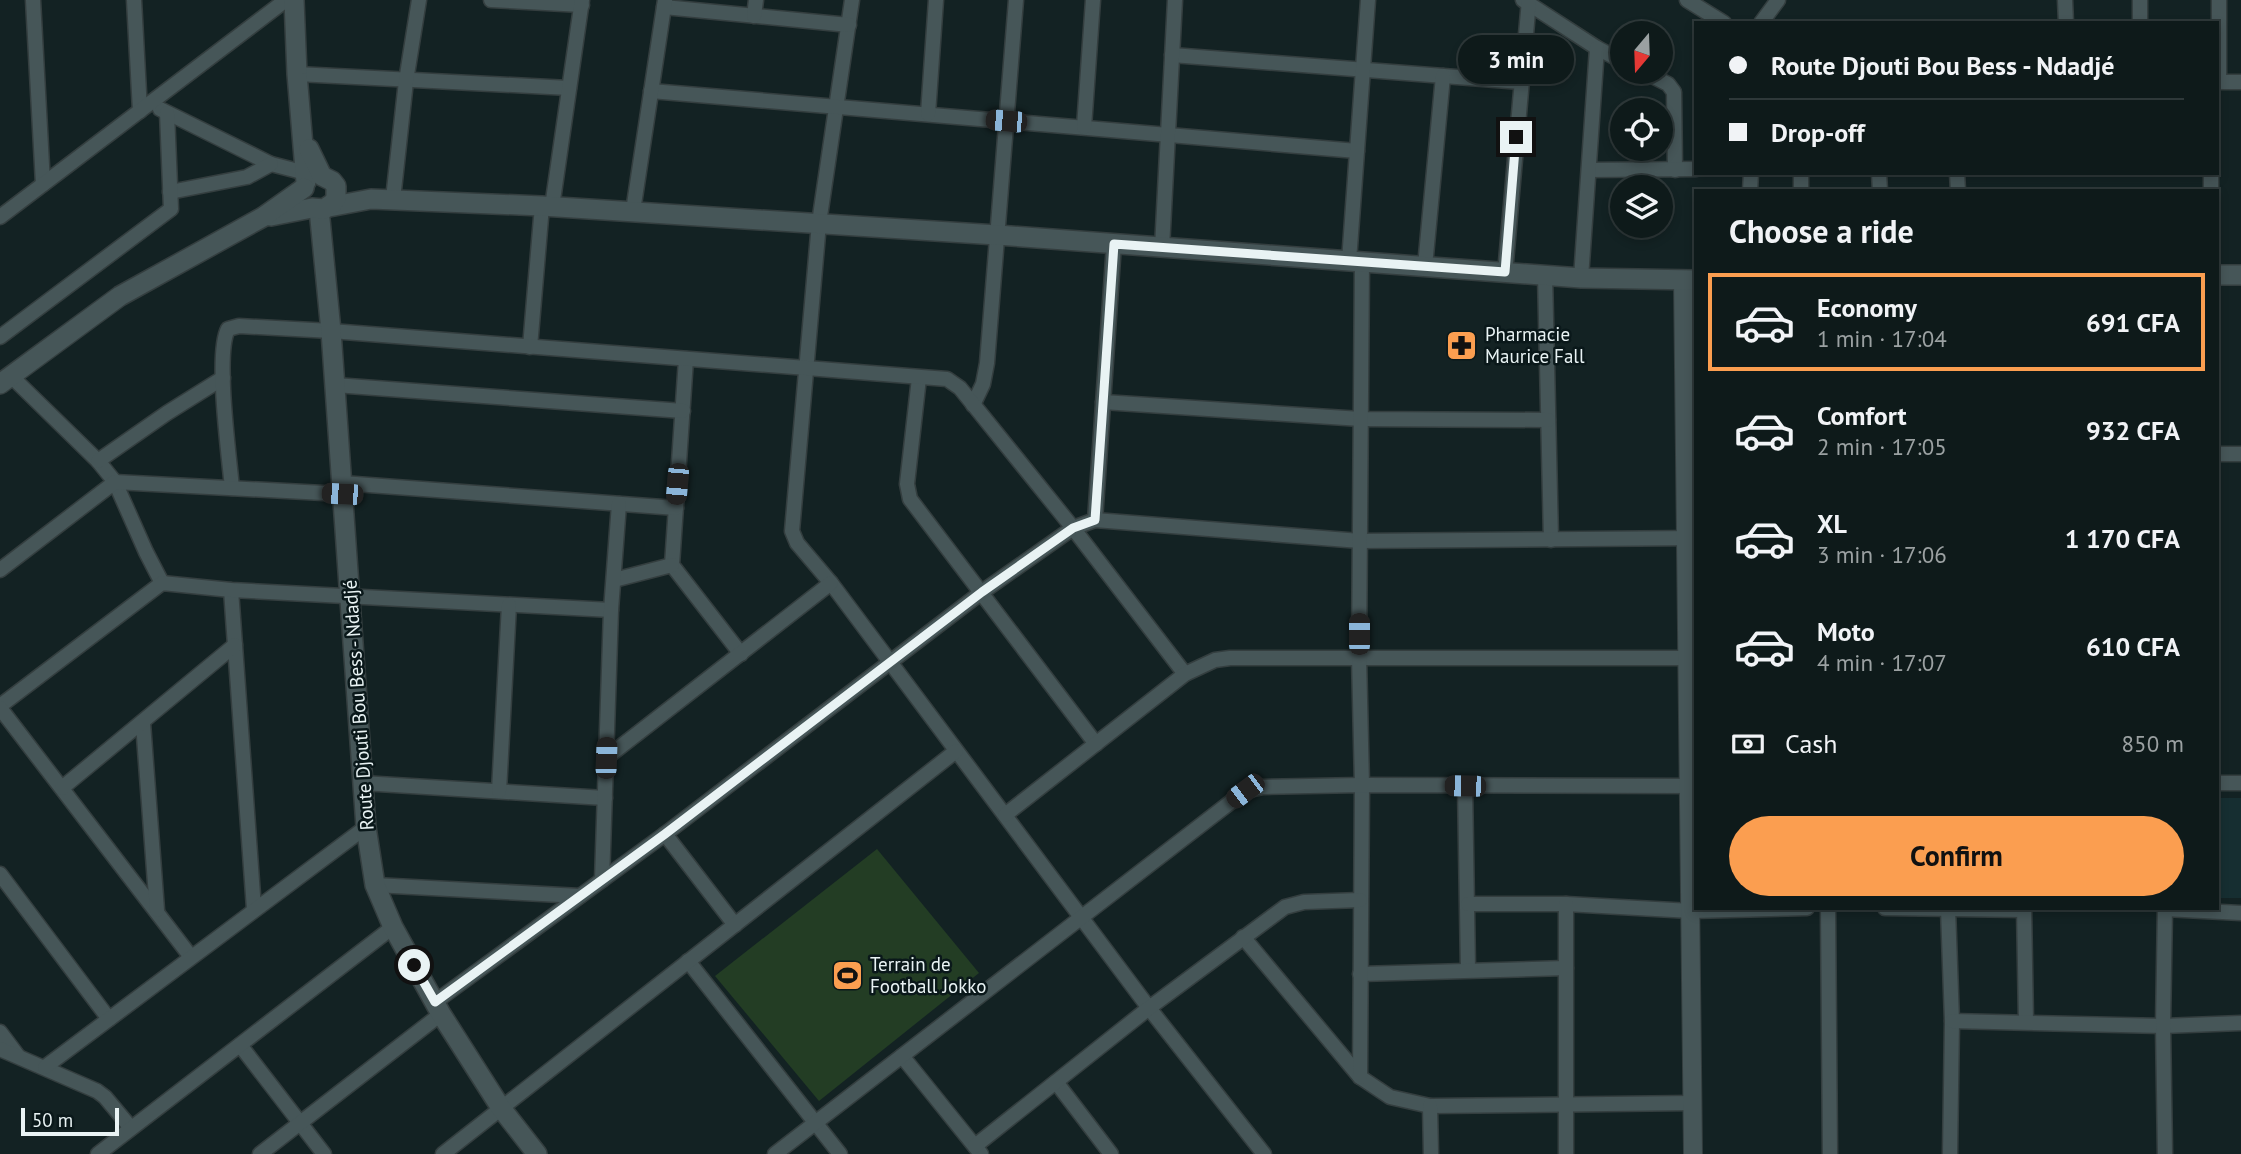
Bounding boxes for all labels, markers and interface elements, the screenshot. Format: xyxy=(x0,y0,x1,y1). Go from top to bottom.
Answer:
north arrow xyxy=(1610,21,1673,84)
map controls xyxy=(1610,21,1673,238)
callout: 3 min xyxy=(1458,36,1574,85)
text: 3 min xyxy=(1488,45,1544,74)
text: Route Djouti Bou Bess - Ndadjé xyxy=(1771,49,2114,82)
button: locate xyxy=(1610,98,1673,161)
car xyxy=(985,109,1028,133)
text: Drop-off xyxy=(1771,116,1865,149)
route end xyxy=(1500,121,1532,153)
button: layers xyxy=(1610,175,1673,238)
text: Choose a ride xyxy=(1729,210,1914,252)
icon: car xyxy=(1733,291,1796,354)
text: Economy xyxy=(1817,291,1917,324)
text: 691 CFA xyxy=(2086,306,2180,339)
place label: Pharmacie Maurice Fall xyxy=(1485,322,1585,368)
text: 1 min · 17:04 xyxy=(1817,324,1947,353)
pharmacy icon: Pharmacie Maurice Fall xyxy=(1445,328,1479,362)
icon: car xyxy=(1733,399,1796,462)
text: Comfort xyxy=(1817,399,1907,432)
text: 932 CFA xyxy=(2086,414,2180,447)
text: 2 min · 17:05 xyxy=(1817,432,1947,461)
car xyxy=(665,462,690,506)
car xyxy=(321,482,364,506)
icon: car xyxy=(1733,507,1796,570)
text: XL xyxy=(1817,507,1847,540)
text: 1 170 CFA xyxy=(2065,522,2180,555)
text: 3 min · 17:06 xyxy=(1817,540,1947,569)
street label: Route Djouti Bou Bess - Ndadjé xyxy=(337,579,379,831)
car xyxy=(1349,613,1370,655)
icon: car xyxy=(1733,615,1796,678)
text: Moto xyxy=(1817,615,1875,648)
text: 610 CFA xyxy=(2086,630,2180,663)
text: 4 min · 17:07 xyxy=(1817,648,1947,677)
icon: cash xyxy=(1729,725,1767,763)
text: Cash xyxy=(1785,727,1837,760)
text: 850 m xyxy=(2122,729,2184,758)
car xyxy=(595,737,618,779)
car xyxy=(1222,770,1269,812)
car xyxy=(1444,775,1487,797)
button: Confirm xyxy=(1729,816,2184,896)
route start xyxy=(398,949,430,981)
place label: Terrain de Football Jokko xyxy=(870,952,986,998)
sports icon: Terrain de Football Jokko xyxy=(830,958,864,992)
scale bar xyxy=(21,1105,119,1137)
text: 50 m xyxy=(32,1108,73,1132)

